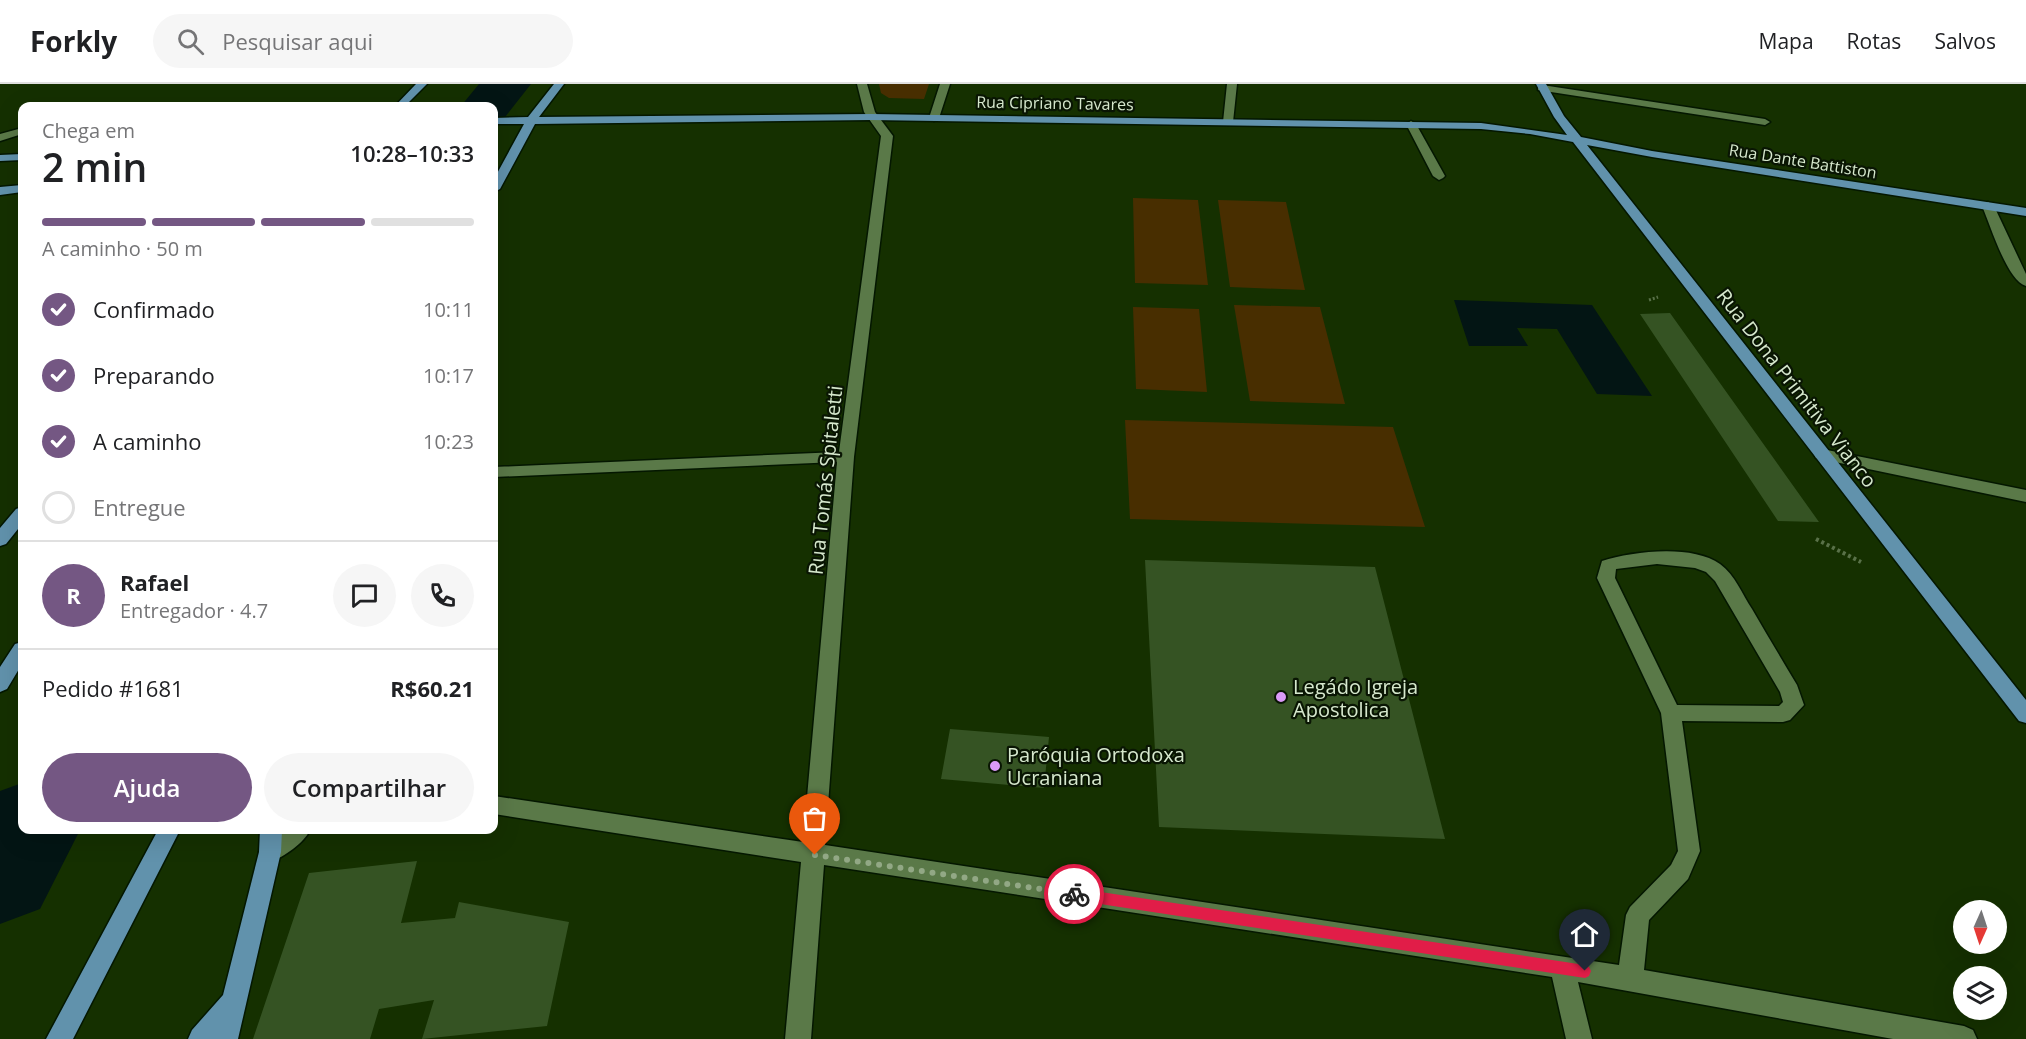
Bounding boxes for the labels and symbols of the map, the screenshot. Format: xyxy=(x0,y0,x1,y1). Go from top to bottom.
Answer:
street label: Rua Cipriano Tavares xyxy=(976,91,1134,115)
street label: Rua Dante Battiston xyxy=(1728,138,1878,184)
street label: Rua Dona Primitiva Vianco xyxy=(1711,283,1883,493)
street label: Rua Tomás Spitaletti xyxy=(802,384,848,576)
place label: Legádo Igreja Apostolica xyxy=(1293,673,1418,723)
marker: Legádo Igreja Apostolica xyxy=(1274,690,1288,704)
place label: Paróquia Ortodoxa Ucraniana xyxy=(1007,741,1185,791)
marker: Paróquia Ortodoxa Ucraniana xyxy=(988,759,1002,773)
pin xyxy=(789,793,840,855)
courier xyxy=(1044,864,1104,924)
north arrow xyxy=(1953,900,2007,954)
pin xyxy=(1559,909,1610,971)

